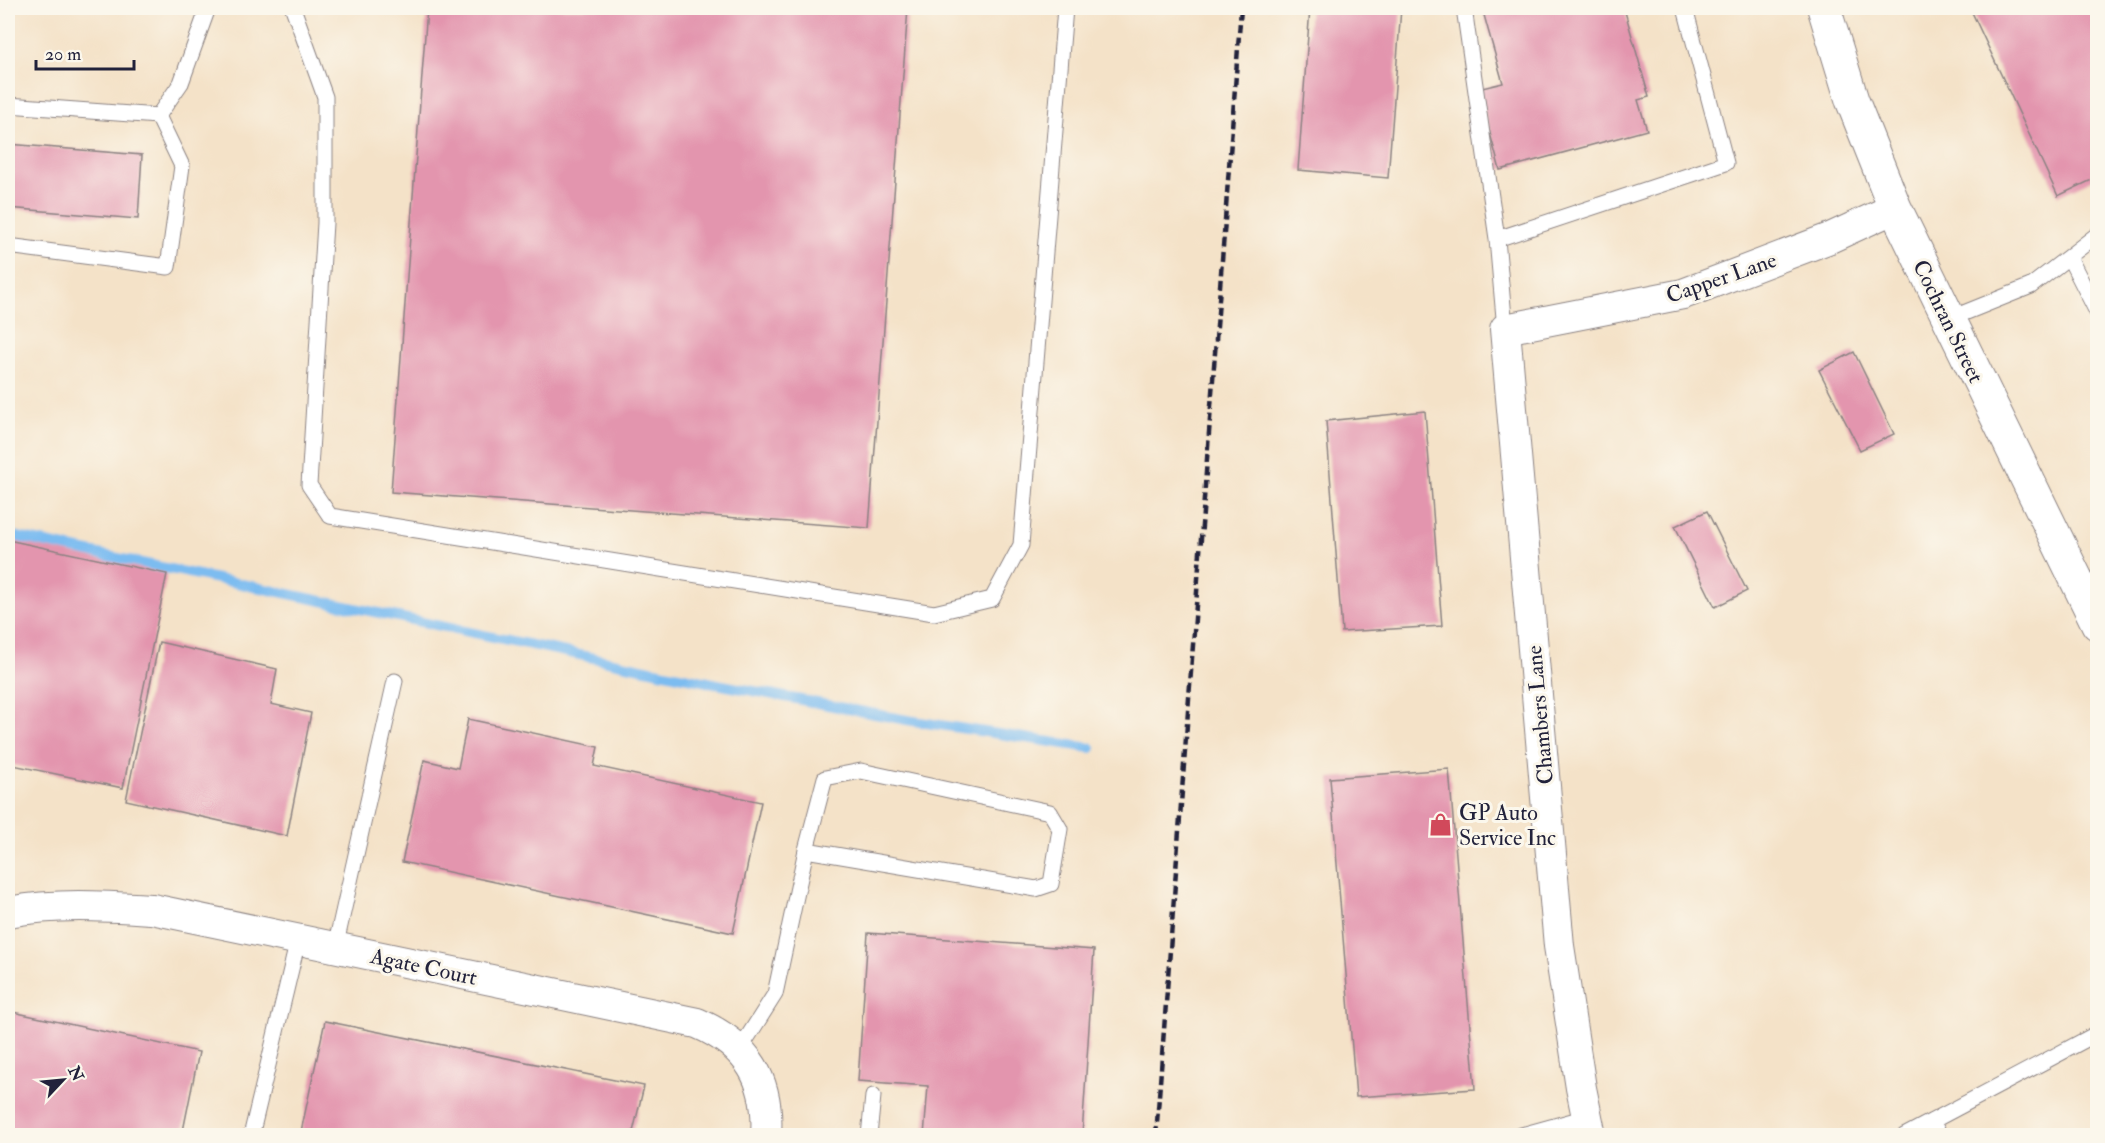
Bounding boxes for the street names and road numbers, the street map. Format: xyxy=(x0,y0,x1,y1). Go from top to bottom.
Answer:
street label: Capper Lane xyxy=(1662,246,1781,311)
street label: Cochran Street xyxy=(1906,255,1990,388)
street label: Chambers Lane xyxy=(1520,644,1560,786)
street label: Agate Court xyxy=(367,942,480,992)

